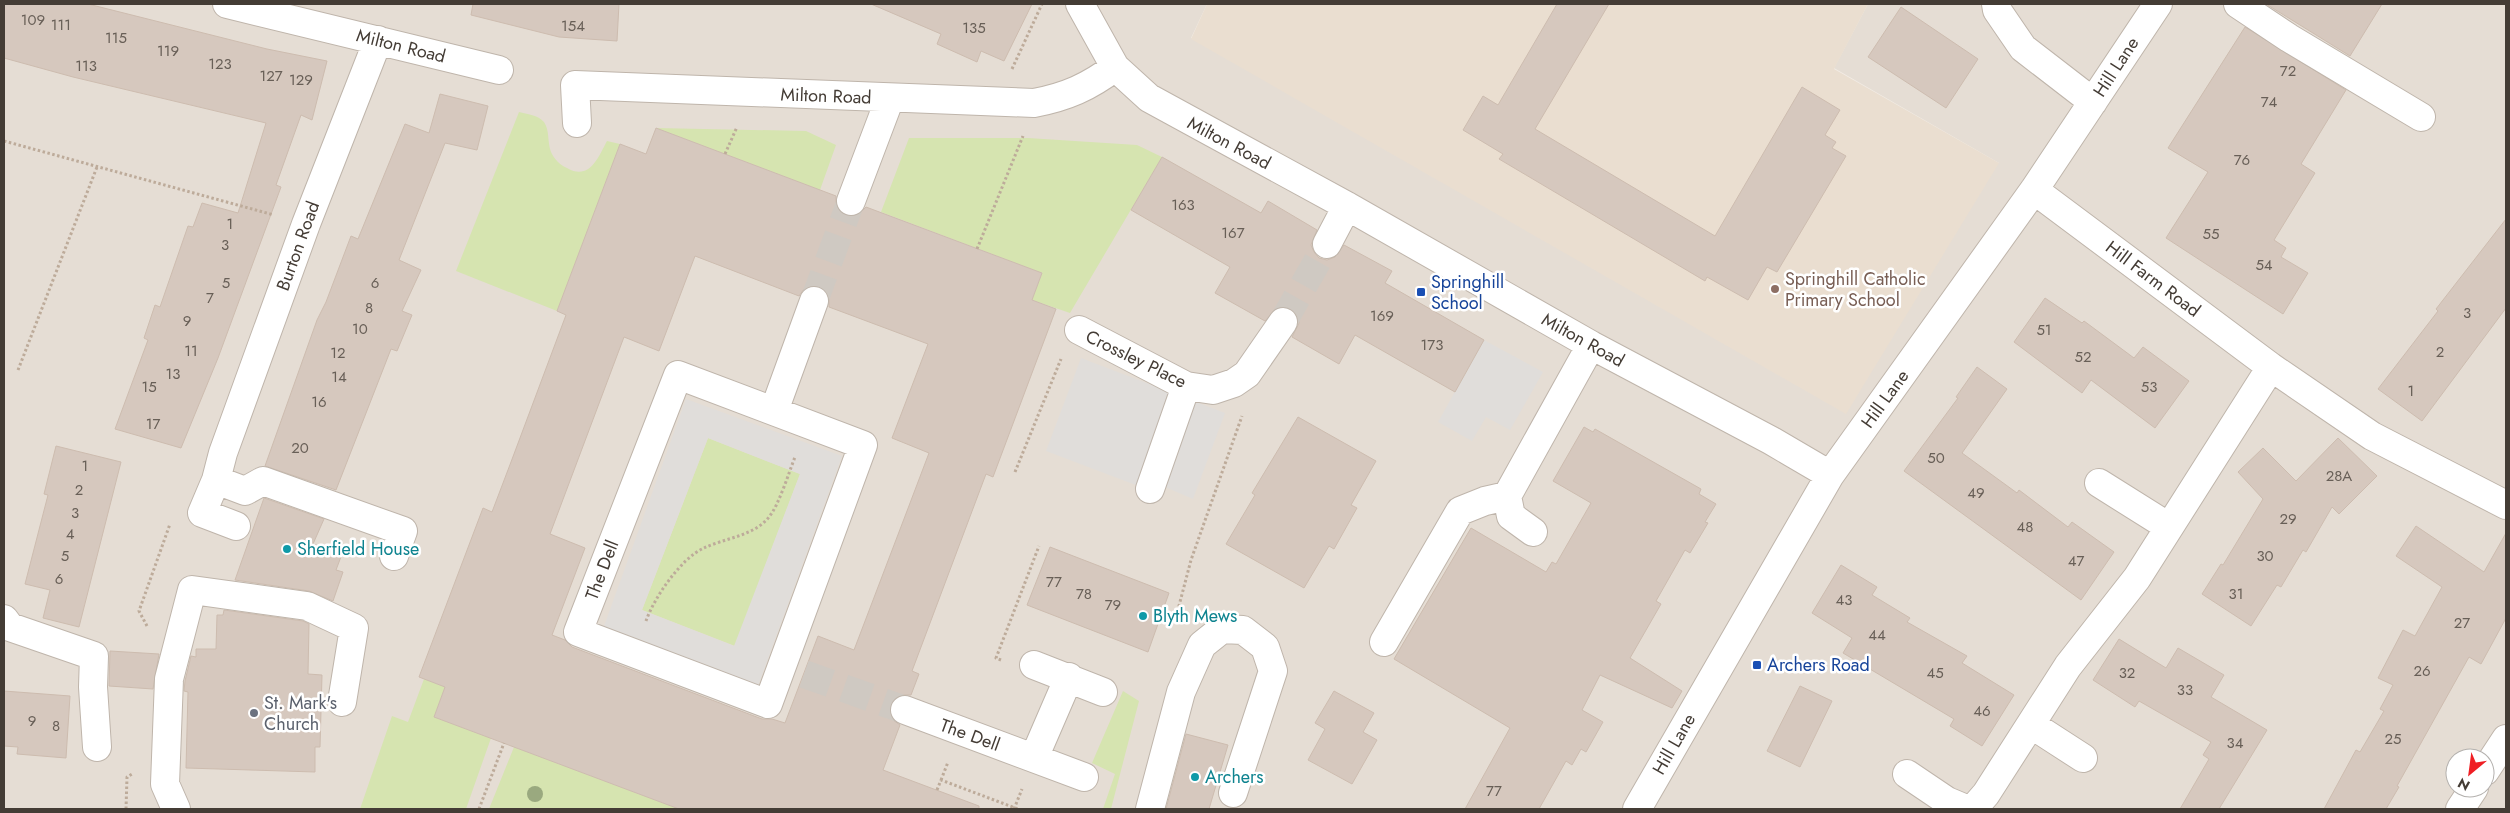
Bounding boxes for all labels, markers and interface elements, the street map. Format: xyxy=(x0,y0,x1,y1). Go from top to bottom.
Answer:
house number: 109 xyxy=(21,9,45,31)
house number: 111 xyxy=(51,14,71,36)
house number: 154 xyxy=(561,15,585,37)
house number: 135 xyxy=(962,17,986,39)
street label: Milton Road xyxy=(354,22,448,70)
house number: 115 xyxy=(105,27,127,49)
street label: Hill Lane xyxy=(2087,32,2145,102)
house number: 119 xyxy=(157,40,179,62)
house number: 123 xyxy=(208,53,232,75)
house number: 113 xyxy=(75,55,97,77)
house number: 72 xyxy=(2280,60,2296,82)
house number: 127 xyxy=(259,65,283,87)
house number: 129 xyxy=(289,69,313,91)
street label: Milton Road xyxy=(780,81,872,111)
house number: 74 xyxy=(2261,91,2278,113)
street label: Milton Road xyxy=(1183,110,1275,176)
house number: 76 xyxy=(2234,149,2250,171)
house number: 163 xyxy=(1171,194,1195,216)
street label: Burton Road xyxy=(270,198,326,294)
house number: 1 xyxy=(227,213,233,235)
house number: 167 xyxy=(1221,222,1245,244)
house number: 55 xyxy=(2203,223,2219,245)
house number: 3 xyxy=(221,234,229,256)
street label: Hill Farm Road xyxy=(2100,235,2206,323)
house number: 54 xyxy=(2255,254,2273,276)
place label: Springhill Catholic Primary School xyxy=(1785,266,1926,313)
place label: Springhill School xyxy=(1431,269,1504,316)
house number: 5 xyxy=(222,272,230,294)
house number: 6 xyxy=(371,272,379,294)
marker: Springhill Catholic Primary School xyxy=(1769,283,1781,295)
marker: Springhill School xyxy=(1415,286,1427,298)
house number: 7 xyxy=(206,287,214,309)
house number: 8 xyxy=(365,297,373,319)
house number: 3 xyxy=(2463,302,2471,324)
house number: 169 xyxy=(1370,305,1394,327)
street label: Milton Road xyxy=(1537,307,1629,373)
house number: 9 xyxy=(183,310,191,332)
house number: 10 xyxy=(352,318,368,340)
house number: 51 xyxy=(2036,319,2052,341)
street label: Crossley Place xyxy=(1081,323,1191,395)
house number: 173 xyxy=(1421,334,1443,356)
house number: 11 xyxy=(184,340,198,362)
house number: 2 xyxy=(2436,341,2444,363)
house number: 12 xyxy=(330,342,346,364)
house number: 52 xyxy=(2075,346,2092,368)
house number: 13 xyxy=(166,363,180,385)
street label: Hill Lane xyxy=(1855,364,1915,434)
house number: 14 xyxy=(331,366,347,388)
house number: 15 xyxy=(141,376,157,398)
house number: 53 xyxy=(2141,376,2157,398)
house number: 1 xyxy=(2408,380,2414,402)
house number: 16 xyxy=(311,391,327,413)
house number: 17 xyxy=(146,413,160,435)
house number: 20 xyxy=(291,437,309,459)
house number: 50 xyxy=(1927,447,1945,469)
house number: 1 xyxy=(82,455,88,477)
house number: 28A xyxy=(2326,465,2352,487)
house number: 2 xyxy=(75,479,83,501)
house number: 49 xyxy=(1967,482,1985,504)
house number: 3 xyxy=(71,502,79,524)
house number: 29 xyxy=(2279,508,2297,530)
house number: 48 xyxy=(2017,516,2033,538)
house number: 4 xyxy=(66,523,75,545)
place label: Sherfield House xyxy=(297,536,419,562)
street label: The Dell xyxy=(579,536,625,604)
marker: Sherfield House xyxy=(281,543,293,555)
house number: 5 xyxy=(61,545,69,567)
house number: 30 xyxy=(2256,545,2274,567)
house number: 47 xyxy=(2068,550,2084,572)
house number: 6 xyxy=(55,568,63,590)
house number: 77 xyxy=(1046,571,1062,593)
house number: 78 xyxy=(1076,583,1092,605)
house number: 31 xyxy=(2229,583,2243,605)
house number: 43 xyxy=(1836,589,1852,611)
house number: 79 xyxy=(1105,594,1121,616)
place label: Blyth Mews xyxy=(1153,603,1237,629)
marker: Blyth Mews xyxy=(1137,610,1149,622)
house number: 27 xyxy=(2454,612,2470,634)
house number: 44 xyxy=(1868,624,1886,646)
place label: Archers Road xyxy=(1767,652,1870,678)
marker: Archers Road xyxy=(1751,659,1763,671)
house number: 26 xyxy=(2413,660,2431,682)
house number: 45 xyxy=(1926,662,1944,684)
house number: 32 xyxy=(2119,662,2135,684)
house number: 33 xyxy=(2177,679,2193,701)
place label: St. Mark's Church xyxy=(264,690,337,737)
house number: 46 xyxy=(1973,700,1991,722)
marker: St. Mark's Church xyxy=(248,707,260,719)
street label: Hill Lane xyxy=(1646,709,1702,779)
house number: 9 xyxy=(28,710,36,732)
street label: The Dell xyxy=(936,712,1004,758)
house number: 8 xyxy=(52,715,60,737)
house number: 25 xyxy=(2385,728,2402,750)
house number: 34 xyxy=(2227,732,2244,754)
north arrow xyxy=(2445,748,2495,798)
place label: Archers xyxy=(1205,764,1264,790)
marker: Archers xyxy=(1189,771,1201,783)
text: N xyxy=(2454,773,2473,796)
house number: 77 xyxy=(1486,780,1502,802)

